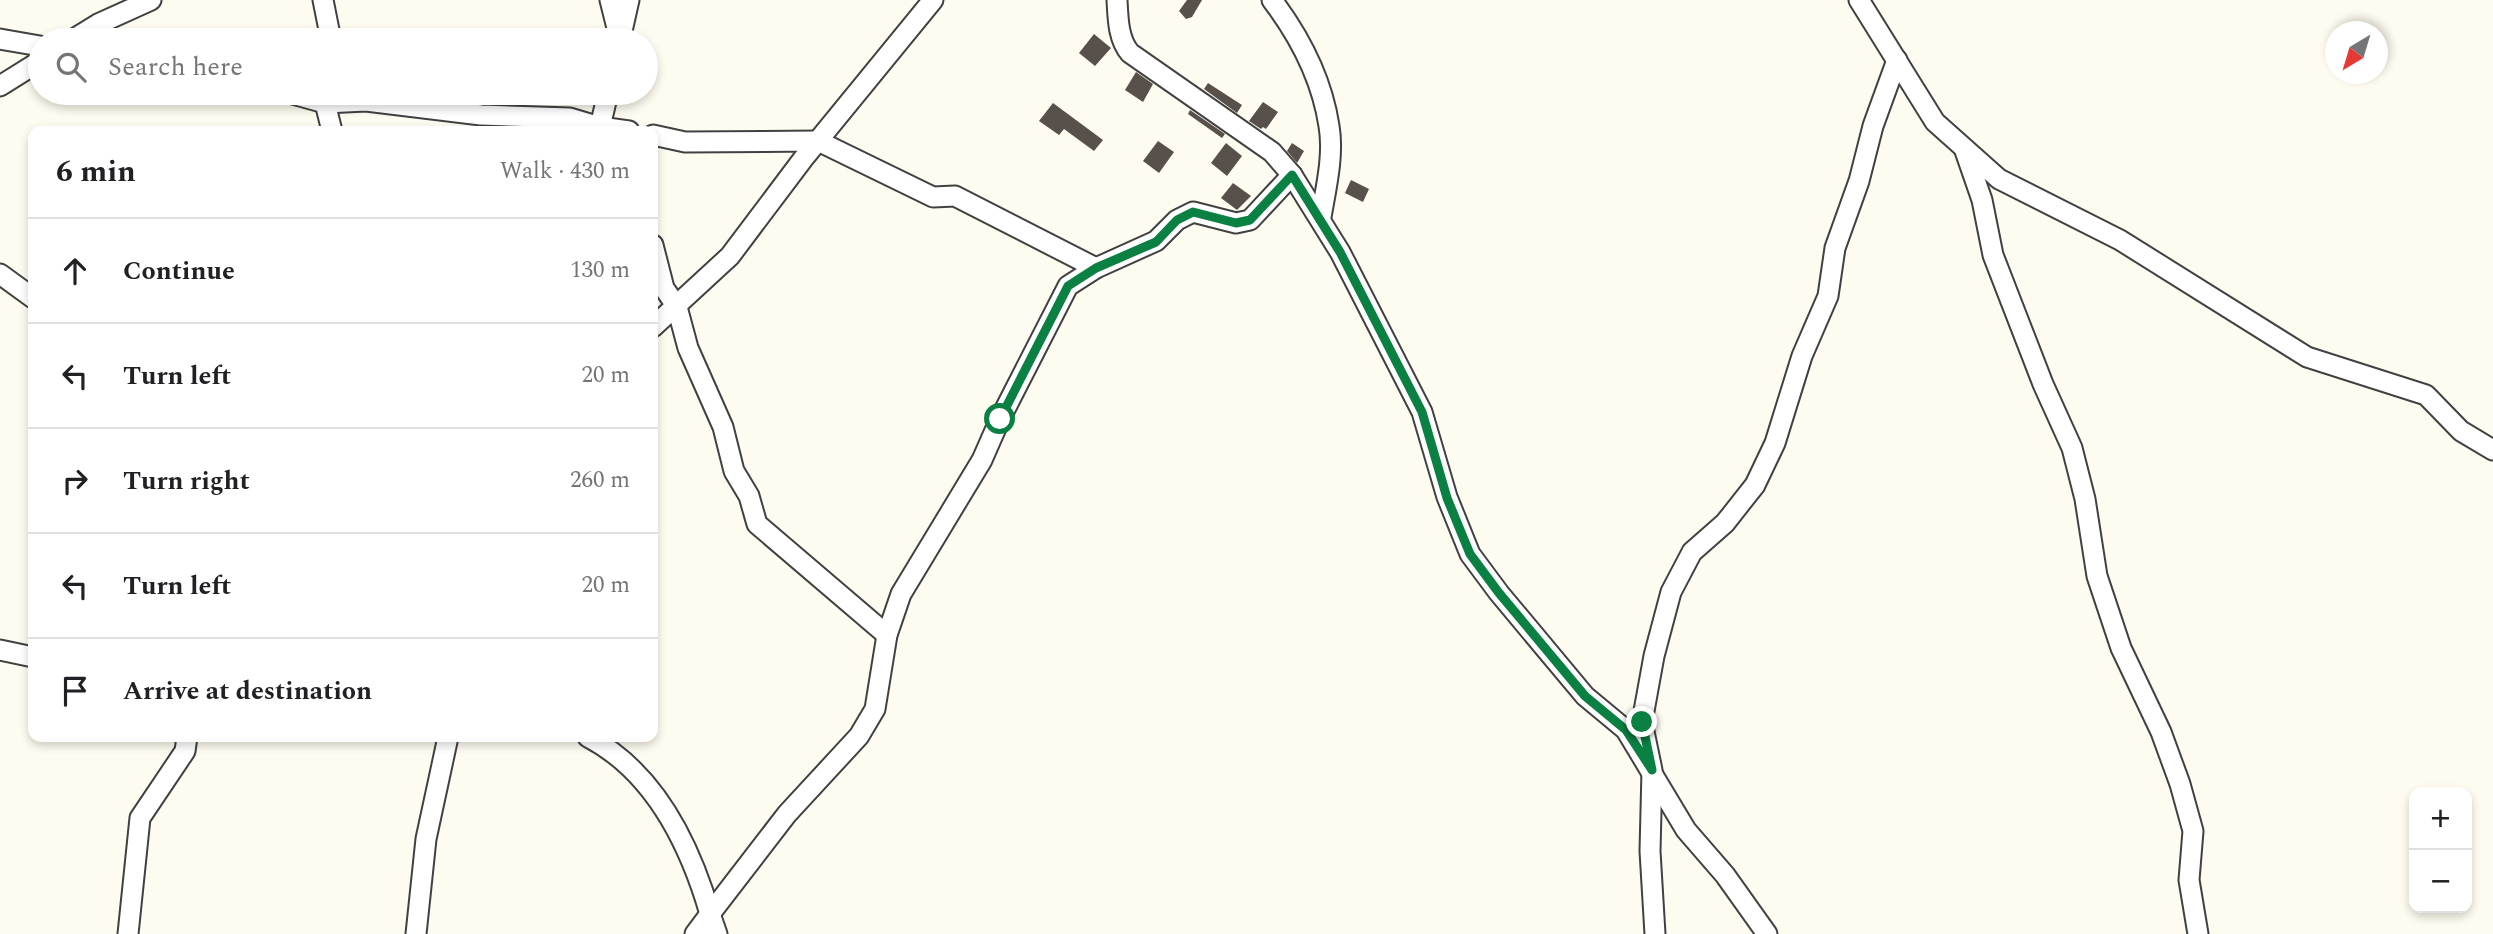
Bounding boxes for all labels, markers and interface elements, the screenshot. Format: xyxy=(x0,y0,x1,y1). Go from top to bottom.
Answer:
north arrow xyxy=(2325,21,2388,84)
search box xyxy=(28,28,658,105)
text: Search here xyxy=(108,47,243,87)
icon: search xyxy=(52,48,90,86)
text: 6 min xyxy=(56,149,136,195)
text: Walk · 430 m xyxy=(500,154,630,189)
text: Continue xyxy=(123,251,235,291)
icon: ahead xyxy=(56,252,94,290)
text: 130 m xyxy=(570,253,630,288)
text: Turn left xyxy=(123,356,231,396)
icon: left xyxy=(56,357,94,395)
text: 20 m xyxy=(581,358,630,393)
route start xyxy=(984,403,1015,434)
text: Turn right xyxy=(123,461,250,501)
icon: right xyxy=(56,462,94,500)
text: 260 m xyxy=(570,463,630,498)
text: Turn left xyxy=(123,566,231,606)
icon: left xyxy=(56,567,94,605)
text: 20 m xyxy=(581,568,630,603)
text: Arrive at destination xyxy=(123,671,372,711)
icon: arrive xyxy=(56,672,94,710)
route end xyxy=(1626,706,1657,737)
map controls xyxy=(2409,787,2472,913)
button: + xyxy=(2409,787,2472,850)
button: − xyxy=(2409,850,2472,913)

